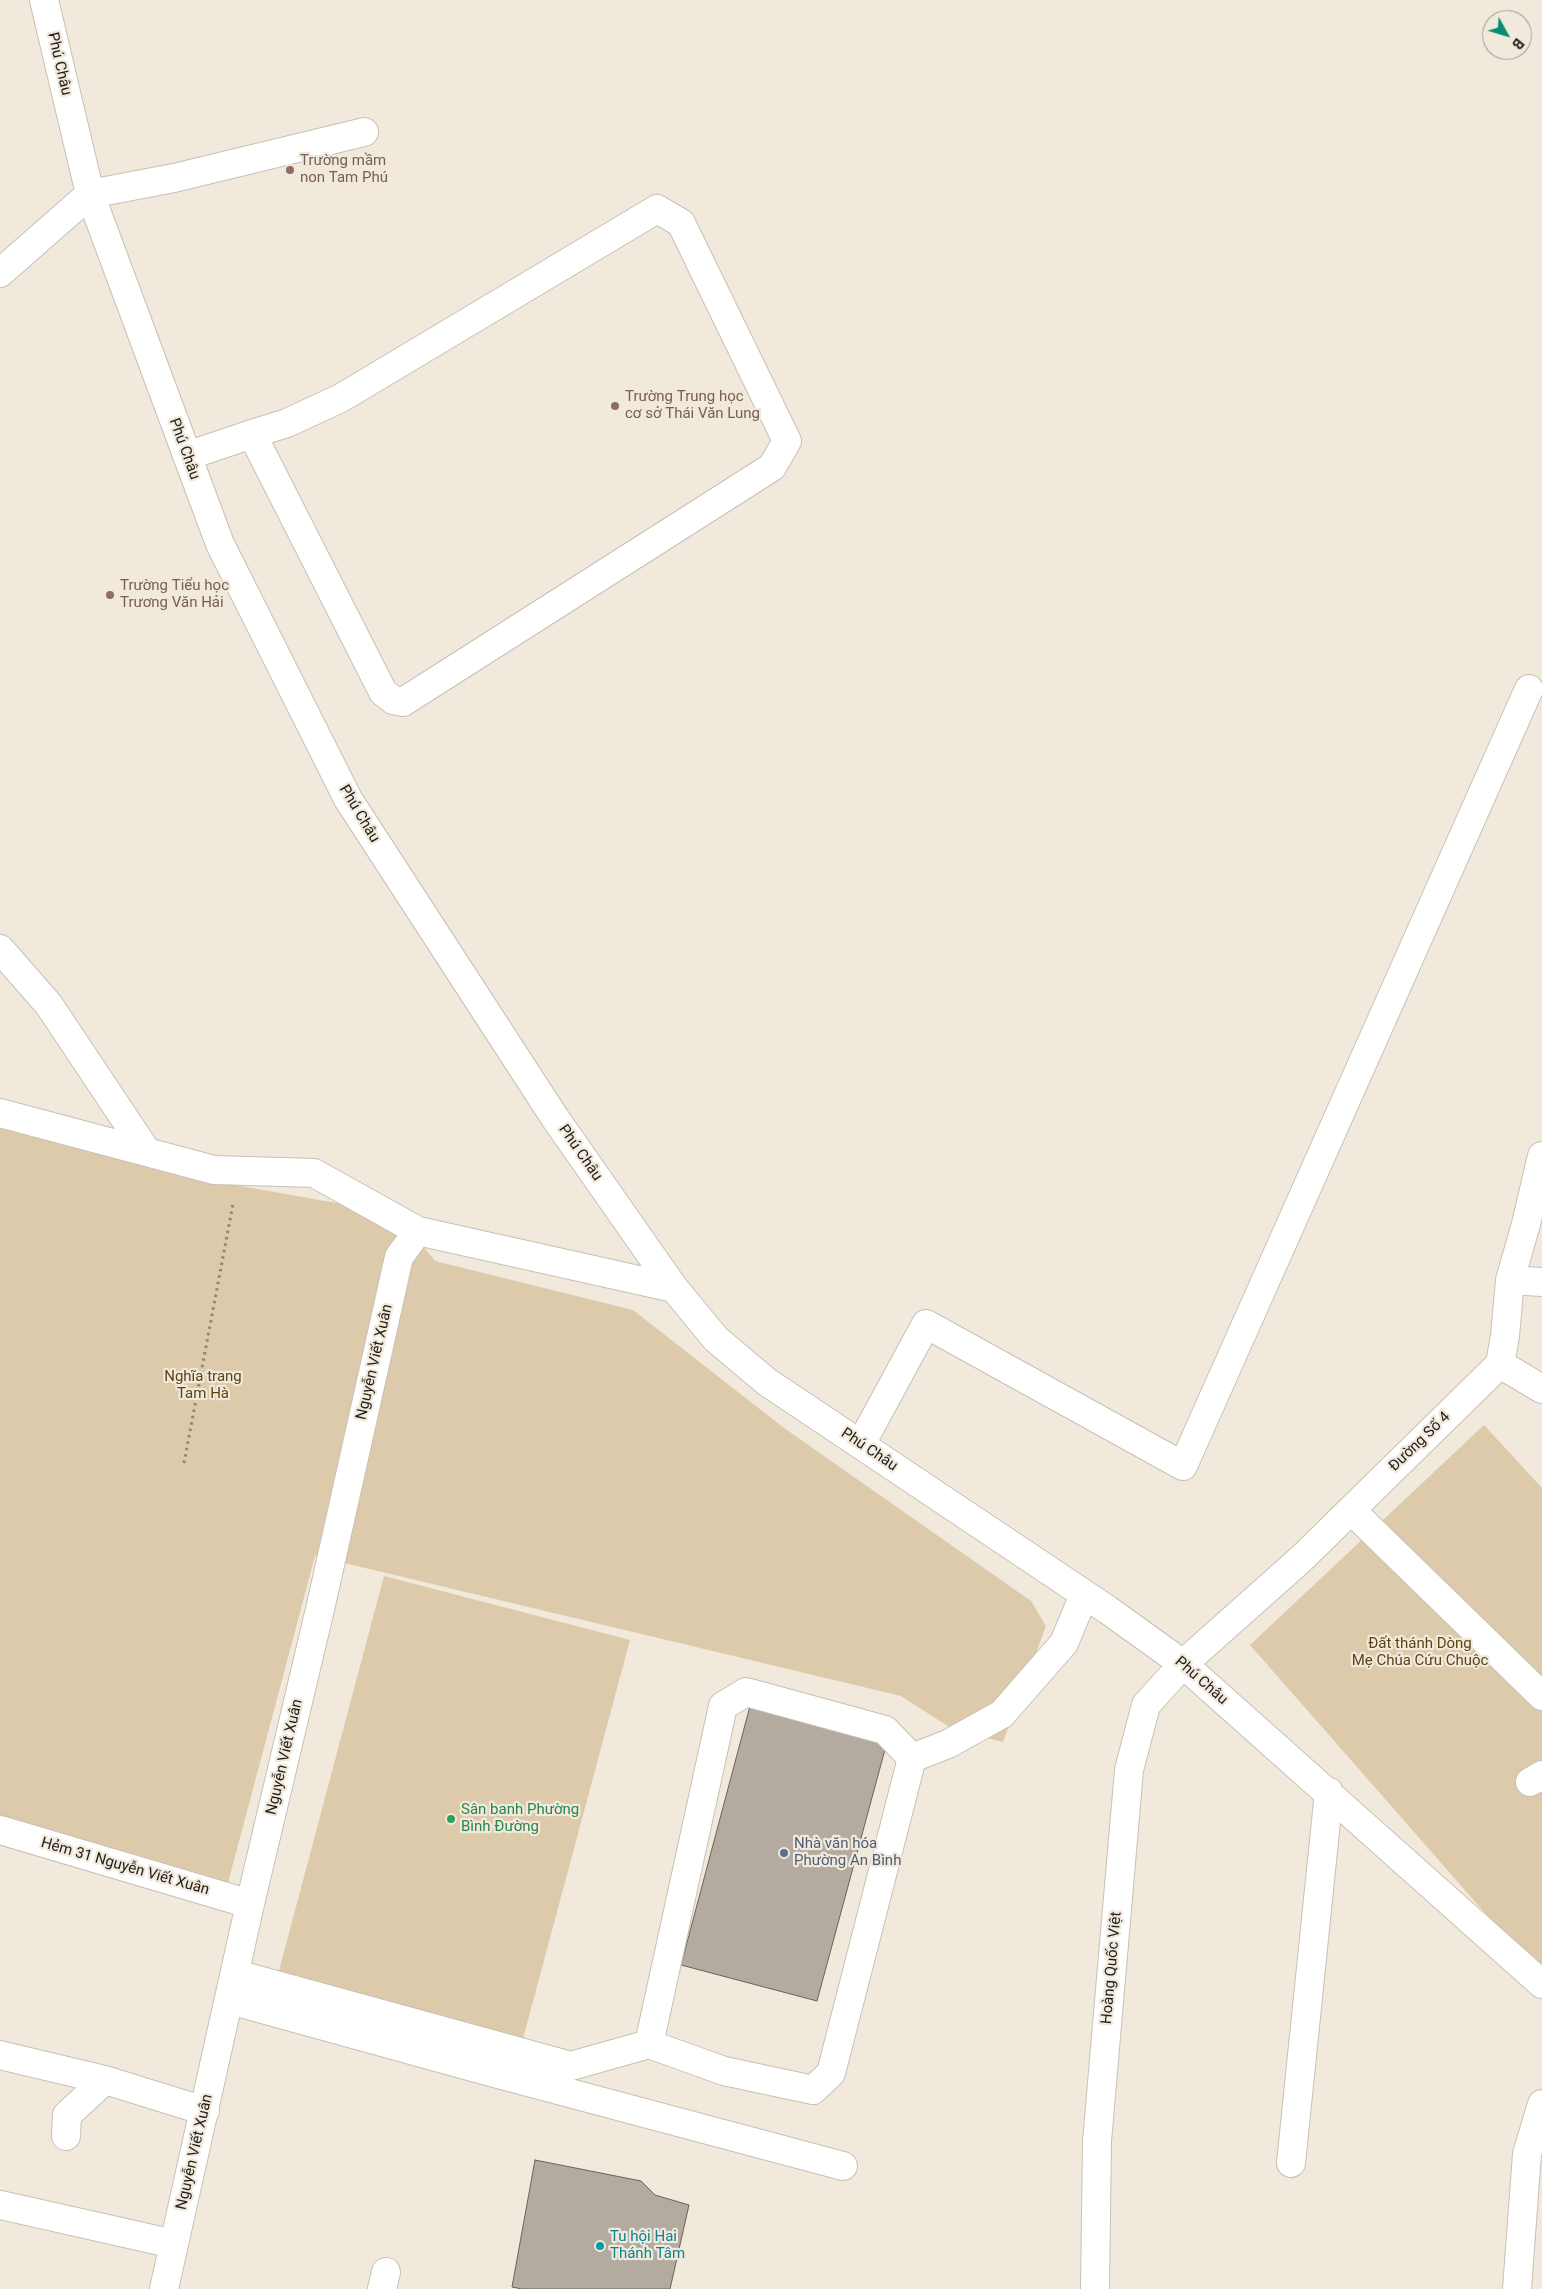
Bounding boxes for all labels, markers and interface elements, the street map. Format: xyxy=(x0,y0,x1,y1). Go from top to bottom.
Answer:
north arrow xyxy=(1482,10,1532,60)
street label: Phú Châu xyxy=(43,31,75,97)
text: B xyxy=(1509,35,1527,52)
place label: Trường mầm non Tam Phú xyxy=(300,152,388,187)
marker: Trường mầm non Tam Phú xyxy=(284,164,296,176)
place label: Trường Trung học cơ sở Thái Văn Lung xyxy=(625,388,760,423)
marker: Trường Trung học cơ sở Thái Văn Lung xyxy=(609,400,621,412)
street label: Phú Châu xyxy=(165,416,203,482)
place label: Trường Tiểu học Trương Văn Hải xyxy=(120,577,229,612)
marker: Trường Tiểu học Trương Văn Hải xyxy=(104,589,116,601)
street label: Phú Châu xyxy=(335,782,383,846)
street label: Phú Châu xyxy=(554,1122,606,1184)
street label: Nguyễn Viết Xuân xyxy=(353,1302,397,1422)
park label: Nghĩa trang Tam Hà xyxy=(164,1368,242,1403)
street label: Đường Số 4 xyxy=(1386,1408,1454,1476)
street label: Phú Châu xyxy=(837,1425,901,1475)
park label: Đất thánh Dòng Mẹ Chúa Cứu Chuộc xyxy=(1352,1635,1488,1670)
street label: Phú Châu xyxy=(1171,1653,1231,1709)
street label: Nguyễn Viết Xuân xyxy=(263,1697,307,1817)
place label: Sân banh Phường Bình Đường xyxy=(461,1801,579,1836)
marker: Sân banh Phường Bình Đường xyxy=(445,1813,457,1825)
street label: Hẻm 31 Nguyễn Viết Xuân xyxy=(39,1834,211,1900)
place label: Nhà văn hóa Phường An Bình xyxy=(794,1835,901,1870)
marker: Nhà văn hóa Phường An Bình xyxy=(778,1847,790,1859)
street label: Hoàng Quốc Việt xyxy=(1098,1911,1126,2025)
street label: Nguyễn Viết Xuân xyxy=(173,2092,217,2212)
place label: Tu hội Hai Thánh Tâm xyxy=(610,2228,685,2263)
marker: Tu hội Hai Thánh Tâm xyxy=(594,2240,606,2252)

